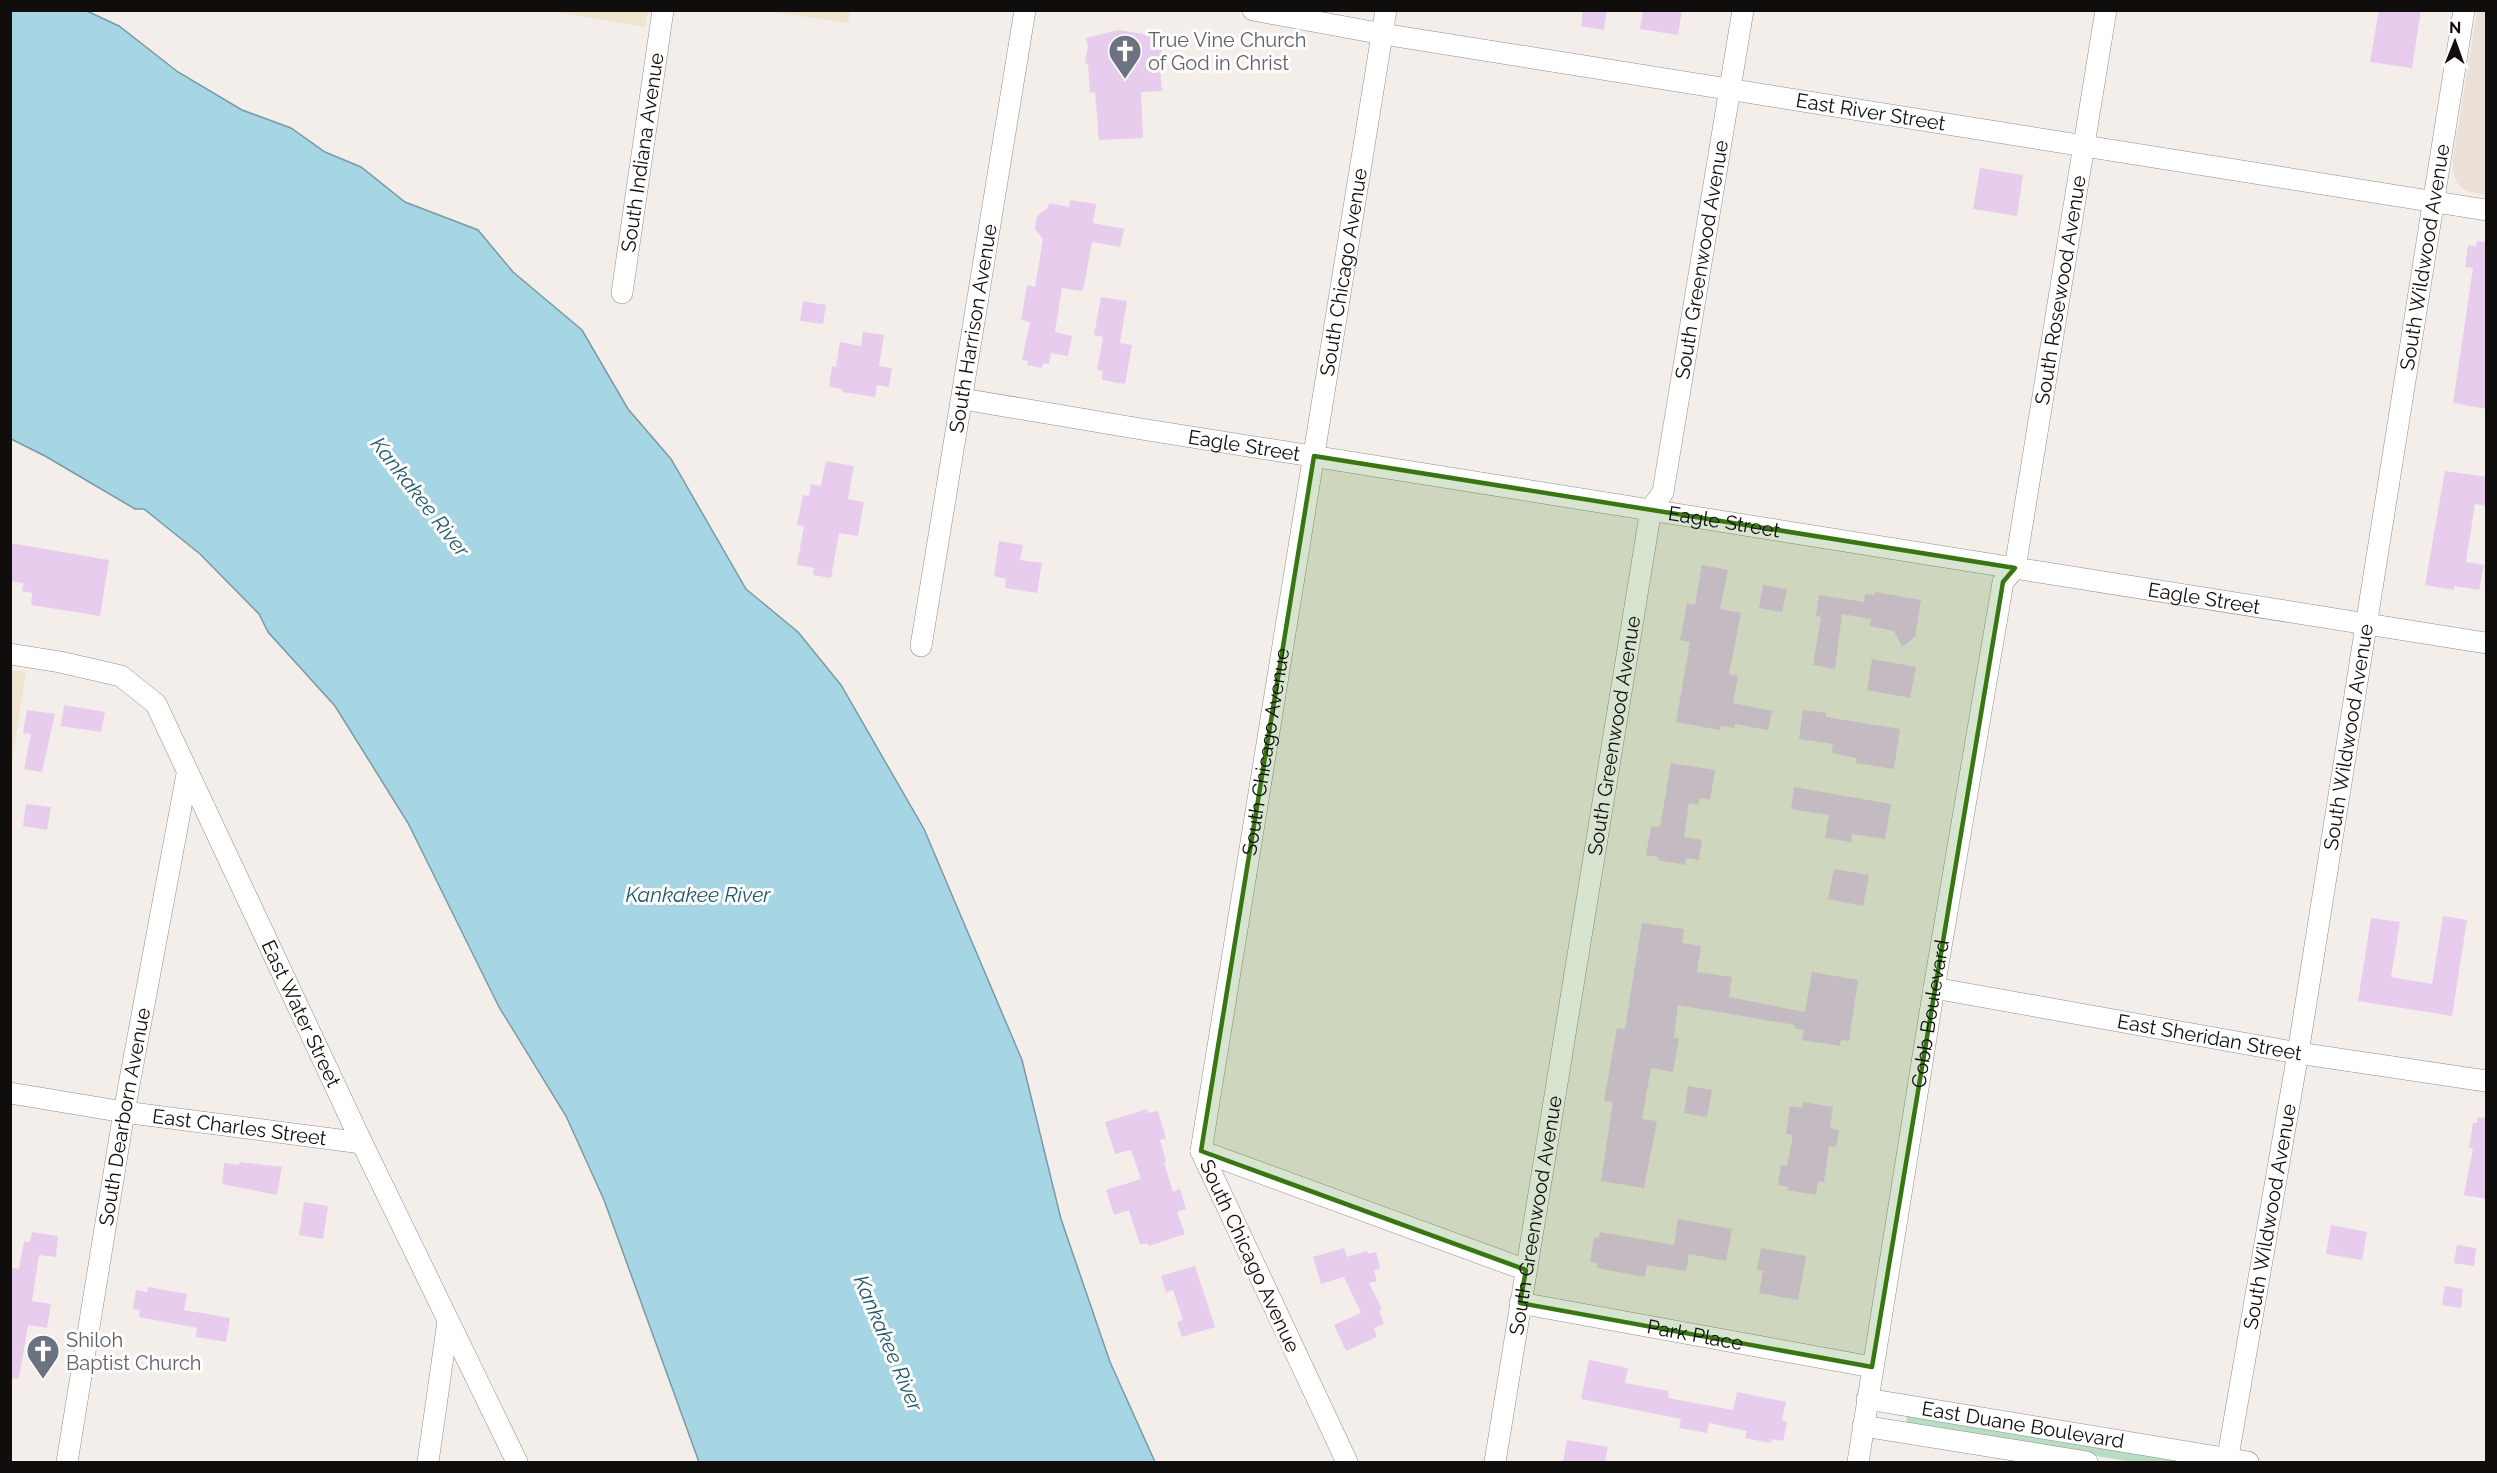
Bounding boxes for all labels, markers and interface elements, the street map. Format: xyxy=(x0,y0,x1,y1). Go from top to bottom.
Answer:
north arrow xyxy=(2425,12,2485,72)
text: N xyxy=(2449,18,2462,37)
place label: True Vine Church of God in Christ xyxy=(1148,28,1307,75)
church icon: True Vine Church of God in Christ xyxy=(1107,33,1143,80)
street label: South Indiana Avenue xyxy=(616,51,669,254)
street label: East River Street xyxy=(1794,88,1947,136)
street label: South Greenwood Avenue xyxy=(1670,138,1733,381)
street label: South Wildwood Avenue xyxy=(2395,142,2455,372)
street label: South Chicago Avenue xyxy=(1315,166,1372,378)
street label: South Rosewood Avenue xyxy=(2030,173,2091,406)
street label: South Harrison Avenue xyxy=(944,222,1002,434)
street label: Eagle Street xyxy=(1186,425,1302,466)
water label: Kankakee River xyxy=(366,432,475,562)
street label: Eagle Street xyxy=(1666,501,1782,543)
street label: Eagle Street xyxy=(2146,577,2262,619)
street label: South Greenwood Avenue xyxy=(1582,614,1645,857)
street label: South Wildwood Avenue xyxy=(2318,622,2378,852)
street label: South Chicago Avenue xyxy=(1237,646,1294,857)
water label: Kankakee River xyxy=(625,882,771,907)
street label: East Water Street xyxy=(256,936,346,1091)
street label: Cobb Boulevard xyxy=(1906,938,1954,1090)
street label: South Dearborn Avenue xyxy=(94,1005,155,1228)
street label: East Sheridan Street xyxy=(2115,1009,2304,1065)
street label: South Greenwood Avenue xyxy=(1504,1094,1567,1337)
street label: South Wildwood Avenue xyxy=(2238,1102,2301,1331)
street label: East Charles Street xyxy=(151,1104,328,1150)
street label: South Chicago Avenue xyxy=(1195,1156,1305,1356)
water label: Kankakee River xyxy=(849,1271,929,1415)
street label: Park Place xyxy=(1645,1314,1745,1355)
place label: Shiloh Baptist Church xyxy=(66,1328,202,1375)
church icon: Shiloh Baptist Church xyxy=(25,1333,61,1380)
street label: East Duane Boulevard xyxy=(1920,1396,2126,1453)

